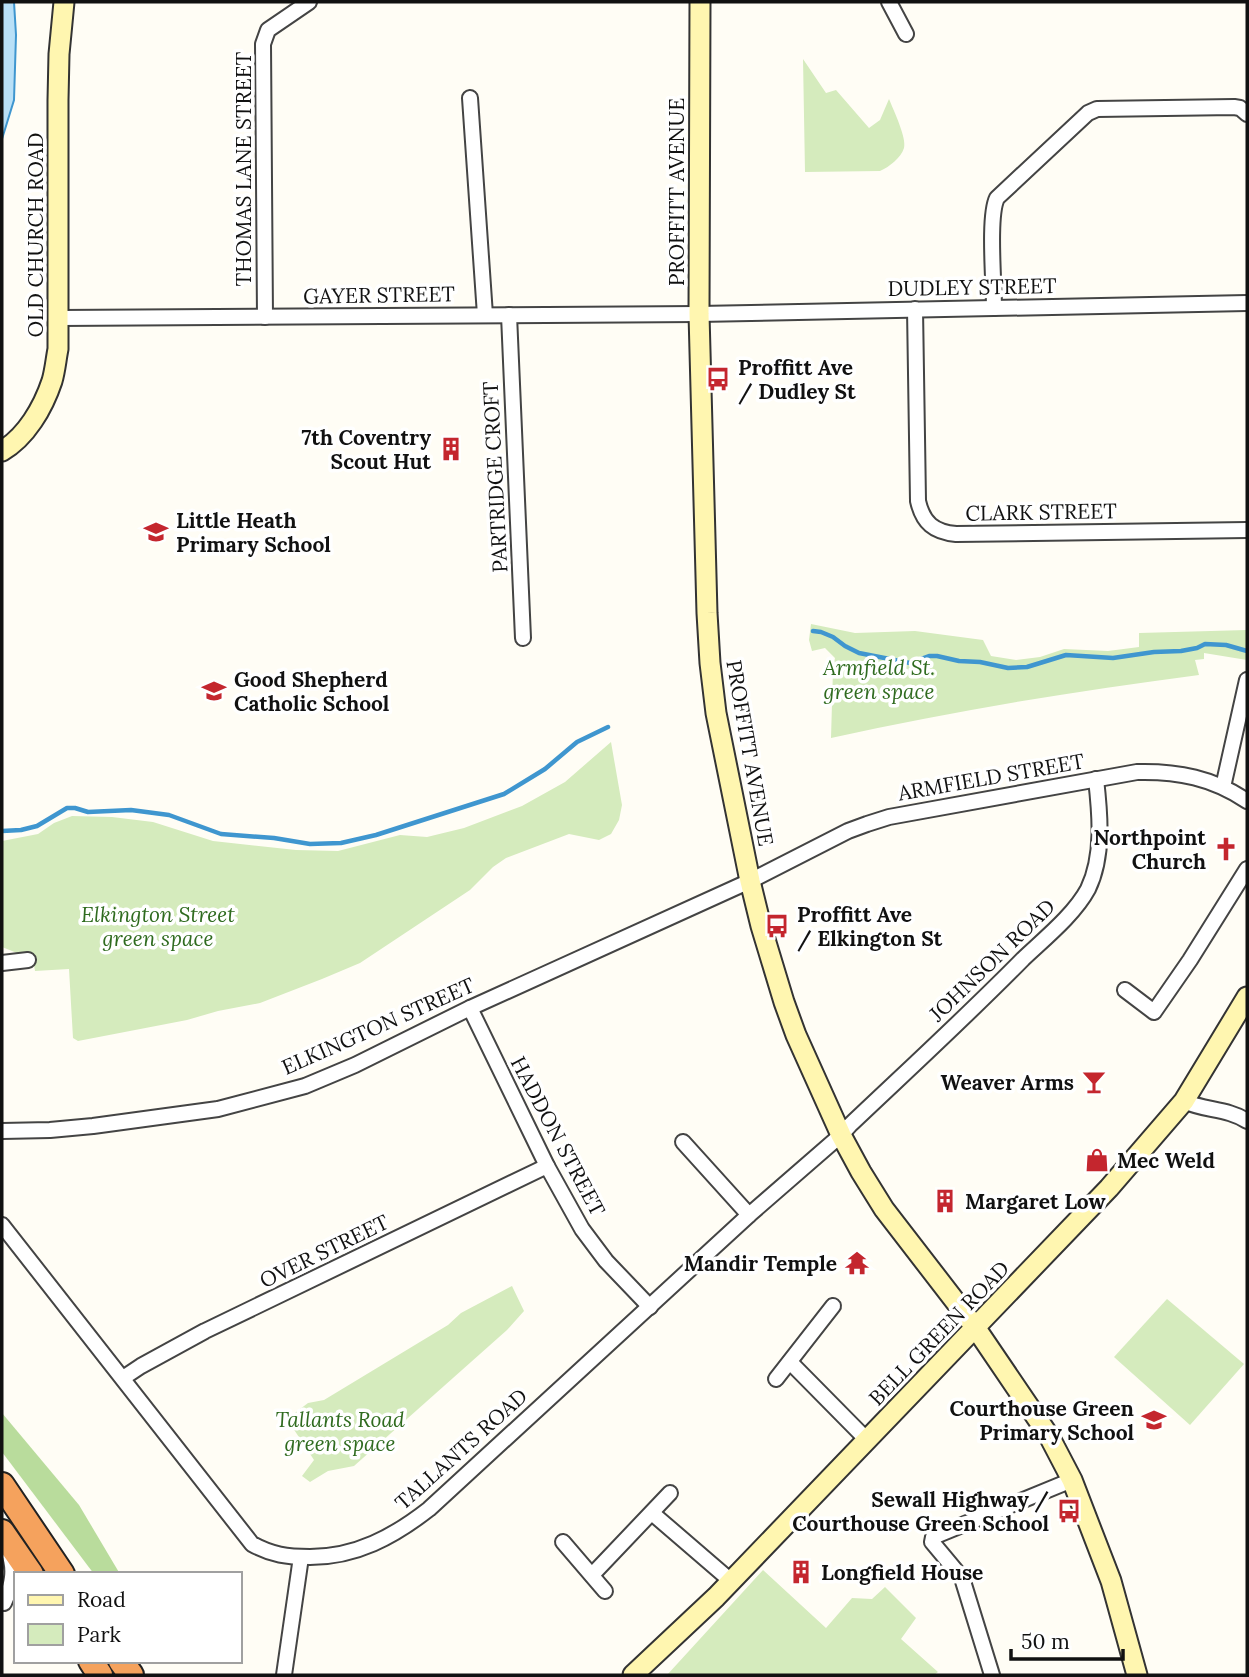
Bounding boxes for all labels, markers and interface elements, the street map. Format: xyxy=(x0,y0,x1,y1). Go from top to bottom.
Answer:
street label: THOMAS LANE STREET xyxy=(230,52,257,286)
street label: PROFFITT AVENUE xyxy=(663,98,690,286)
street label: OLD CHURCH ROAD xyxy=(22,133,49,337)
street label: DUDLEY STREET xyxy=(887,272,1057,302)
street label: GAYER STREET xyxy=(303,280,455,310)
place label: Proffitt Ave / Dudley St xyxy=(738,354,856,405)
bus stop icon: Proffitt Ave / Dudley St xyxy=(704,365,732,393)
street label: PARTRIDGE CROFT xyxy=(477,381,513,573)
place label: 7th Coventry Scout Hut xyxy=(301,424,431,475)
building icon: 7th Coventry Scout Hut xyxy=(437,435,465,463)
street label: CLARK STREET xyxy=(965,497,1117,527)
place label: Little Heath Primary School xyxy=(176,507,331,558)
school or university icon: Little Heath Primary School xyxy=(142,518,170,546)
park label: Armfield St. green space xyxy=(822,654,935,705)
street label: PROFFITT AVENUE xyxy=(720,658,780,848)
place label: Good Shepherd Catholic School xyxy=(234,666,390,717)
school or university icon: Good Shepherd Catholic School xyxy=(200,677,228,705)
street label: ARMFIELD STREET xyxy=(895,747,1086,807)
place label: Northpoint Church xyxy=(1093,824,1206,875)
church icon: Northpoint Church xyxy=(1212,835,1240,863)
street label: JOHNSON ROAD xyxy=(923,893,1061,1028)
park label: Elkington Street green space xyxy=(81,901,235,952)
place label: Proffitt Ave / Elkington St xyxy=(797,901,943,952)
bus stop icon: Proffitt Ave / Elkington St xyxy=(763,912,791,940)
street label: ELKINGTON STREET xyxy=(278,971,478,1081)
street label: HADDON STREET xyxy=(505,1052,611,1220)
bar icon: Weaver Arms xyxy=(1080,1068,1108,1096)
place label: Weaver Arms xyxy=(941,1069,1074,1096)
shop icon: Mec Weld xyxy=(1083,1146,1111,1174)
place label: Mec Weld xyxy=(1117,1147,1215,1174)
building icon: Margaret Low xyxy=(931,1187,959,1215)
place label: Margaret Low xyxy=(965,1188,1106,1215)
street label: OVER STREET xyxy=(255,1208,393,1294)
temple icon: Mandir Temple xyxy=(843,1249,871,1277)
place label: Mandir Temple xyxy=(684,1250,837,1277)
street label: BELL GREEN ROAD xyxy=(863,1255,1015,1411)
street label: TALLANTS ROAD xyxy=(389,1382,533,1516)
place label: Courthouse Green Primary School xyxy=(949,1395,1134,1446)
park label: Tallants Road green space xyxy=(275,1406,405,1457)
school or university icon: Courthouse Green Primary School xyxy=(1140,1406,1168,1434)
place label: Sewall Highway / Courthouse Green School xyxy=(792,1486,1049,1537)
bus stop icon: Sewall Highway / Courthouse Green School xyxy=(1055,1497,1083,1525)
building icon: Longfield House xyxy=(787,1558,815,1586)
place label: Longfield House xyxy=(821,1559,983,1586)
legend xyxy=(14,1572,242,1663)
text: Road xyxy=(77,1586,126,1613)
scale bar xyxy=(1011,1618,1123,1662)
text: Park xyxy=(77,1621,121,1648)
text: 50 m xyxy=(1021,1628,1070,1655)

